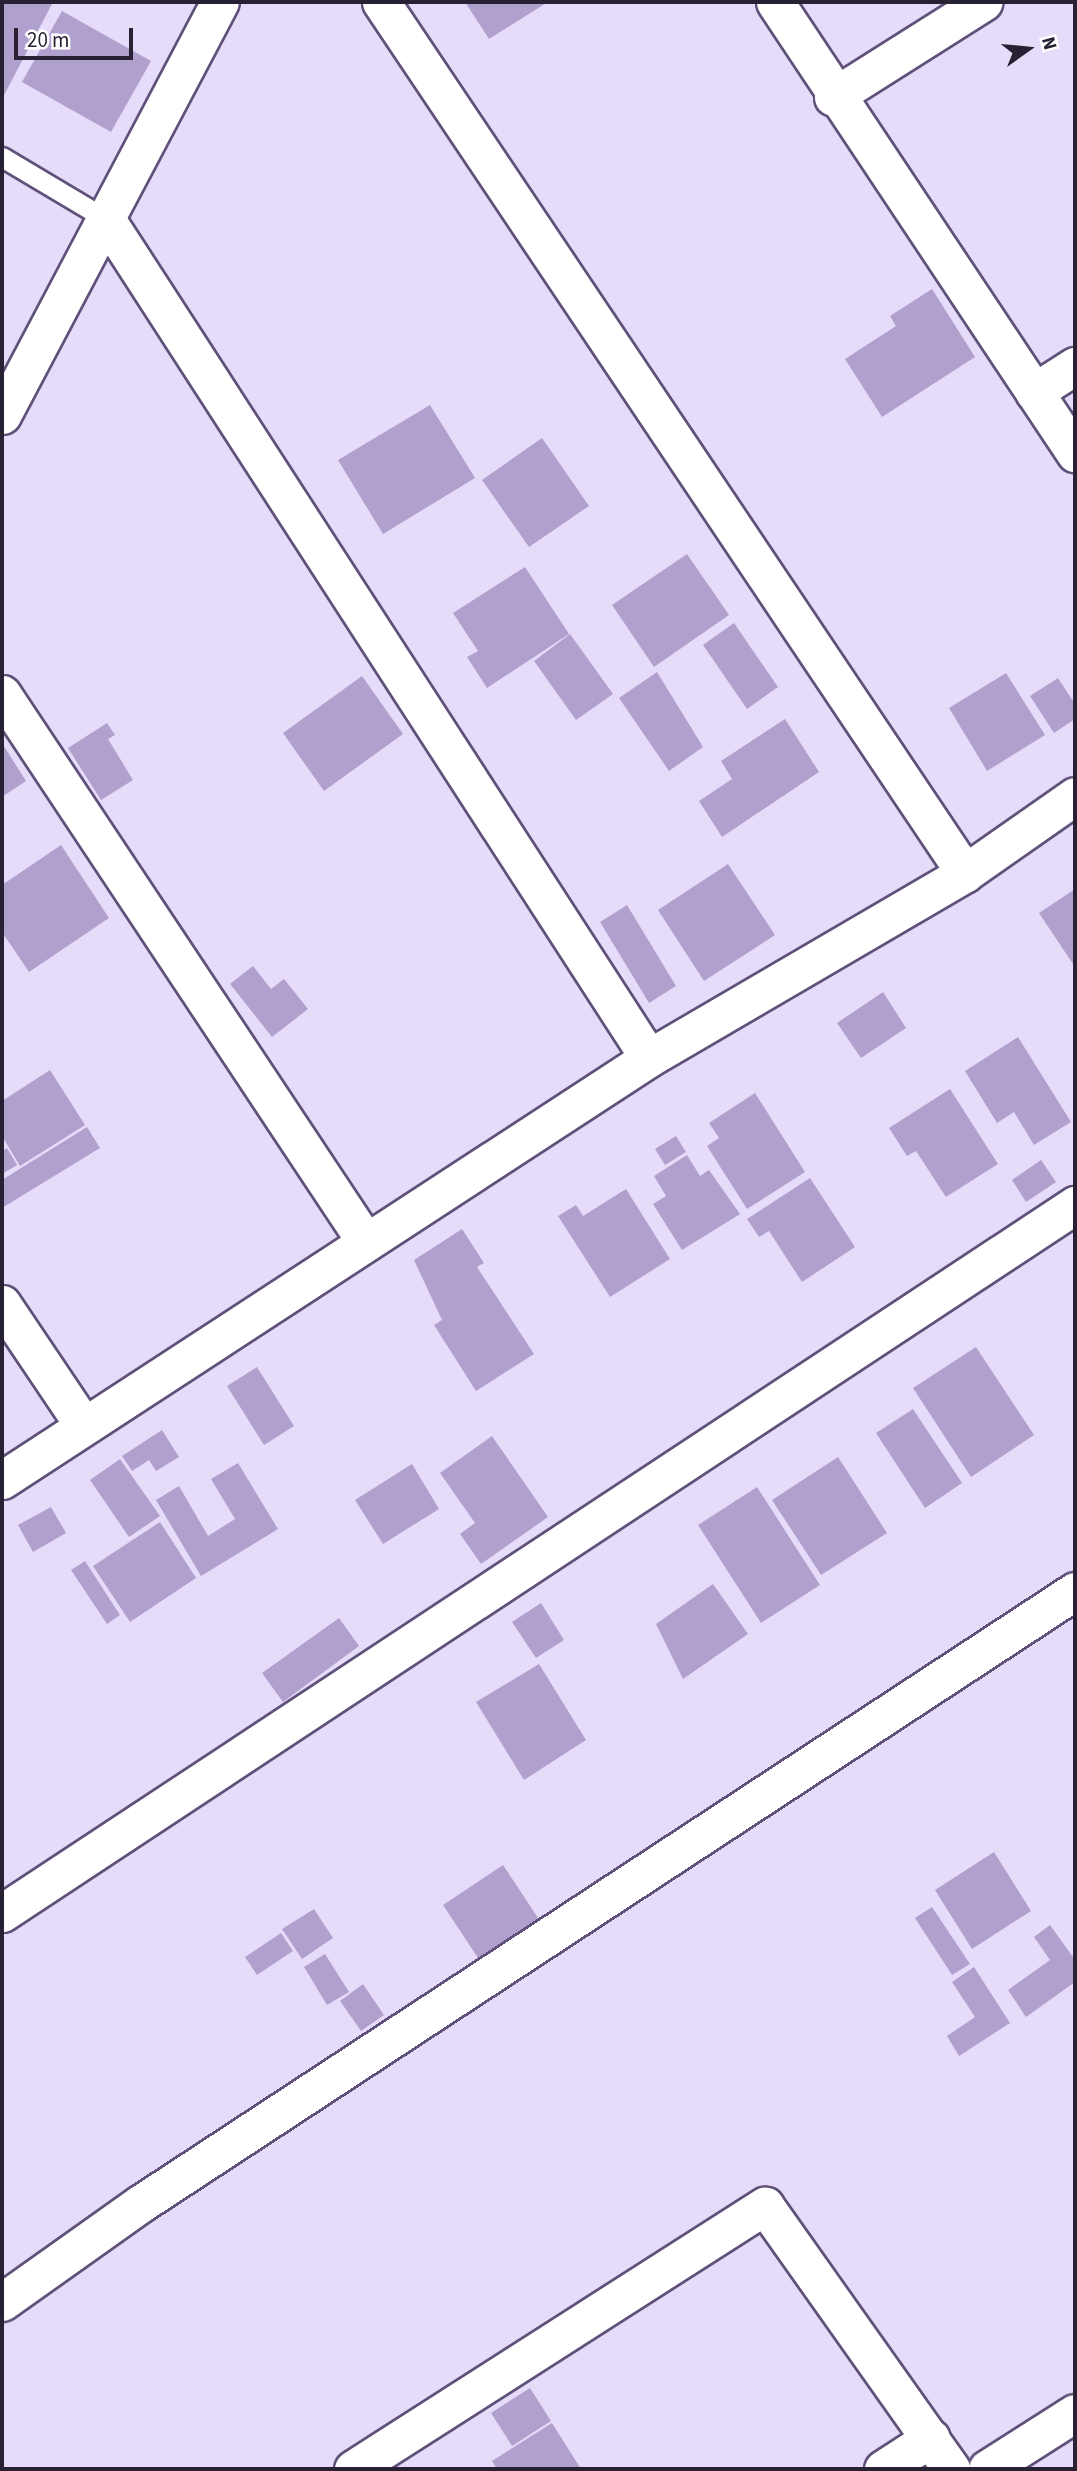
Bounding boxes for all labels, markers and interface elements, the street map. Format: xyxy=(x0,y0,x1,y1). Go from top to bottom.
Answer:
scale bar xyxy=(18,14,136,58)
north arrow xyxy=(993,14,1063,84)
text: 20 m xyxy=(27,25,69,55)
text: N xyxy=(1034,34,1063,53)

